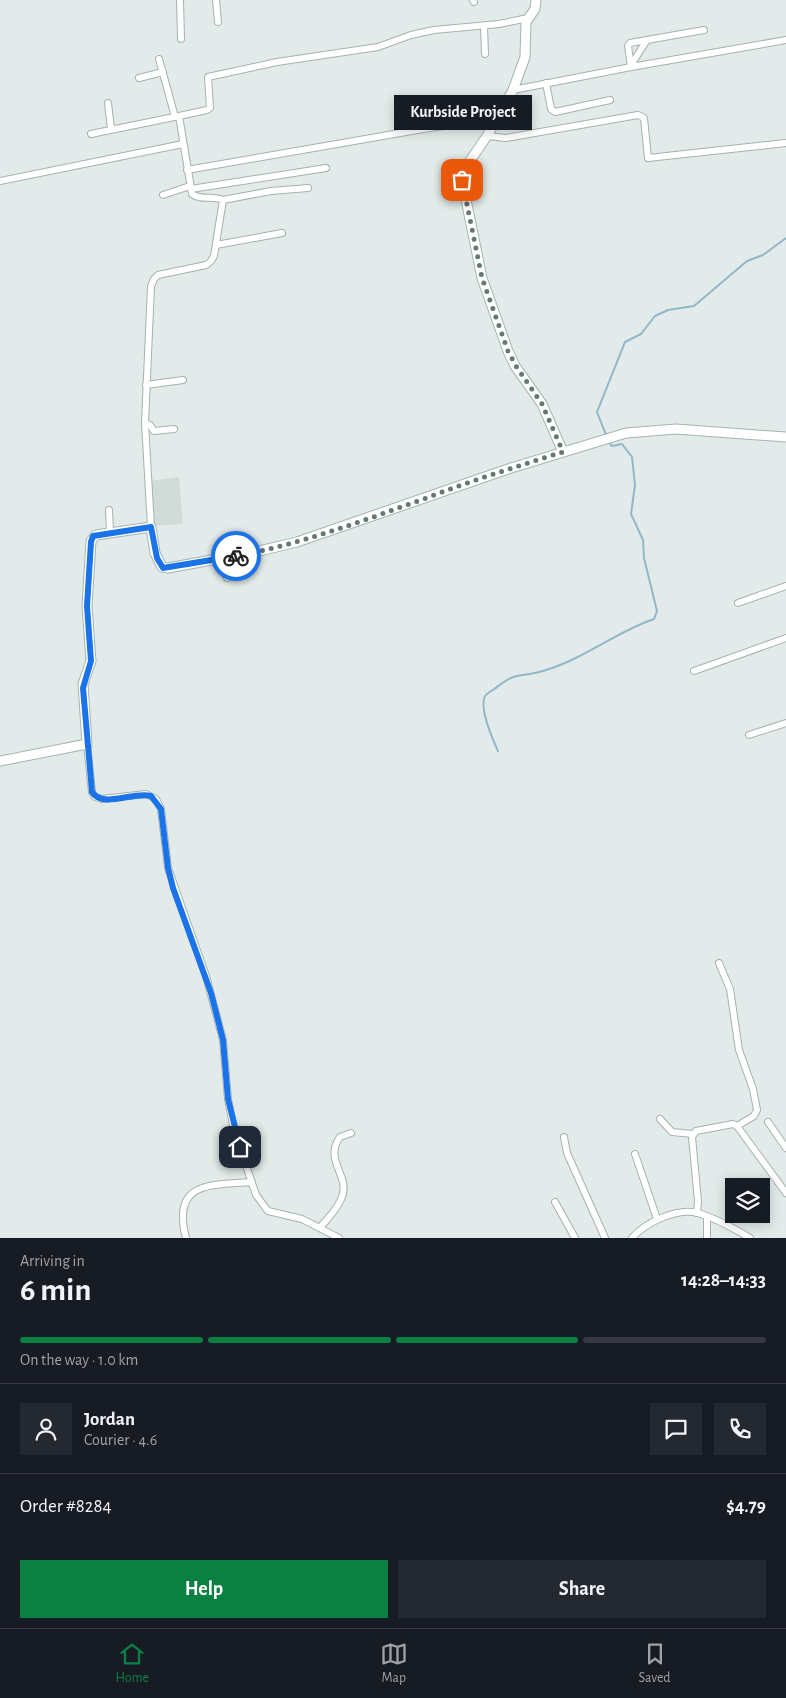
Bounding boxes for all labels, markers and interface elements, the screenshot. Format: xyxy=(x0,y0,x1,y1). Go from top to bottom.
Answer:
callout: Kurbside Project xyxy=(393,95,531,130)
text: Kurbside Project xyxy=(410,104,516,120)
pin xyxy=(441,159,483,201)
icon: bag xyxy=(448,166,476,194)
courier xyxy=(211,531,261,581)
icon: bike xyxy=(222,542,250,570)
pin xyxy=(219,1126,261,1168)
icon: home xyxy=(226,1133,254,1161)
map controls xyxy=(725,1178,770,1223)
button: layers xyxy=(725,1178,770,1223)
text: Arriving in xyxy=(20,1253,85,1269)
text: 14:28–14:33 xyxy=(681,1271,766,1290)
text: 6 min xyxy=(20,1274,91,1306)
text: On the way · 1.0 km xyxy=(20,1352,138,1368)
button: person xyxy=(20,1403,72,1455)
button: chat xyxy=(650,1403,702,1455)
button: phone xyxy=(714,1403,766,1455)
text: Jordan xyxy=(84,1410,135,1429)
text: Courier · 4.6 xyxy=(84,1432,157,1448)
text: Order #8284 xyxy=(20,1497,112,1516)
text: $4.79 xyxy=(726,1497,766,1516)
button: Help xyxy=(20,1560,388,1618)
button: Share xyxy=(398,1560,766,1618)
tab: Home xyxy=(115,1640,149,1687)
tab: Map xyxy=(380,1640,408,1687)
tab: Saved xyxy=(639,1640,671,1687)

